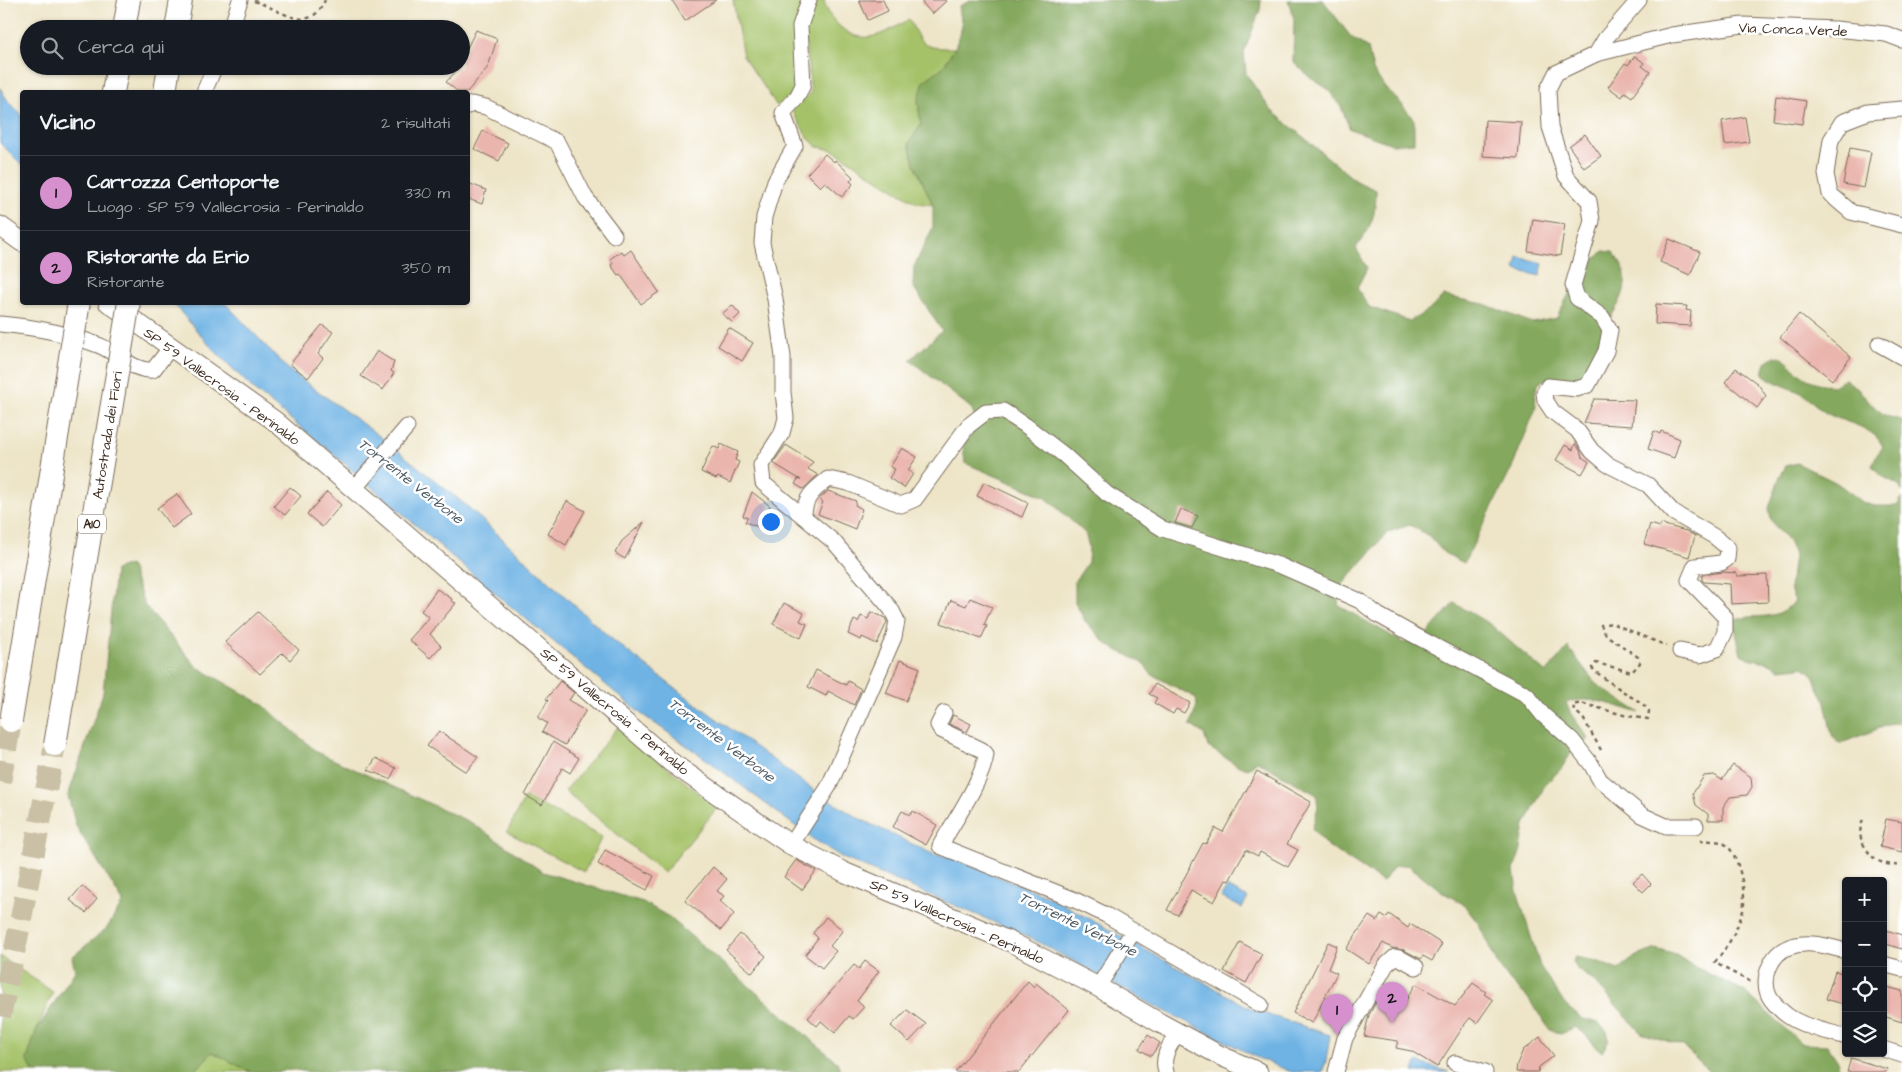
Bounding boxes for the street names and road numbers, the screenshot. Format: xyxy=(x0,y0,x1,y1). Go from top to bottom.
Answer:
street label: Via Conca Verde xyxy=(1738,18,1848,42)
street label: SP 59 Vallecrosia - Perinaldo xyxy=(139,323,304,450)
street label: Autostrada dei Fiori xyxy=(88,370,128,500)
road number: A10 xyxy=(78,514,106,534)
street label: SP 59 Vallecrosia - Perinaldo xyxy=(536,643,693,780)
street label: SP 59 Vallecrosia - Perinaldo xyxy=(866,874,1047,970)

